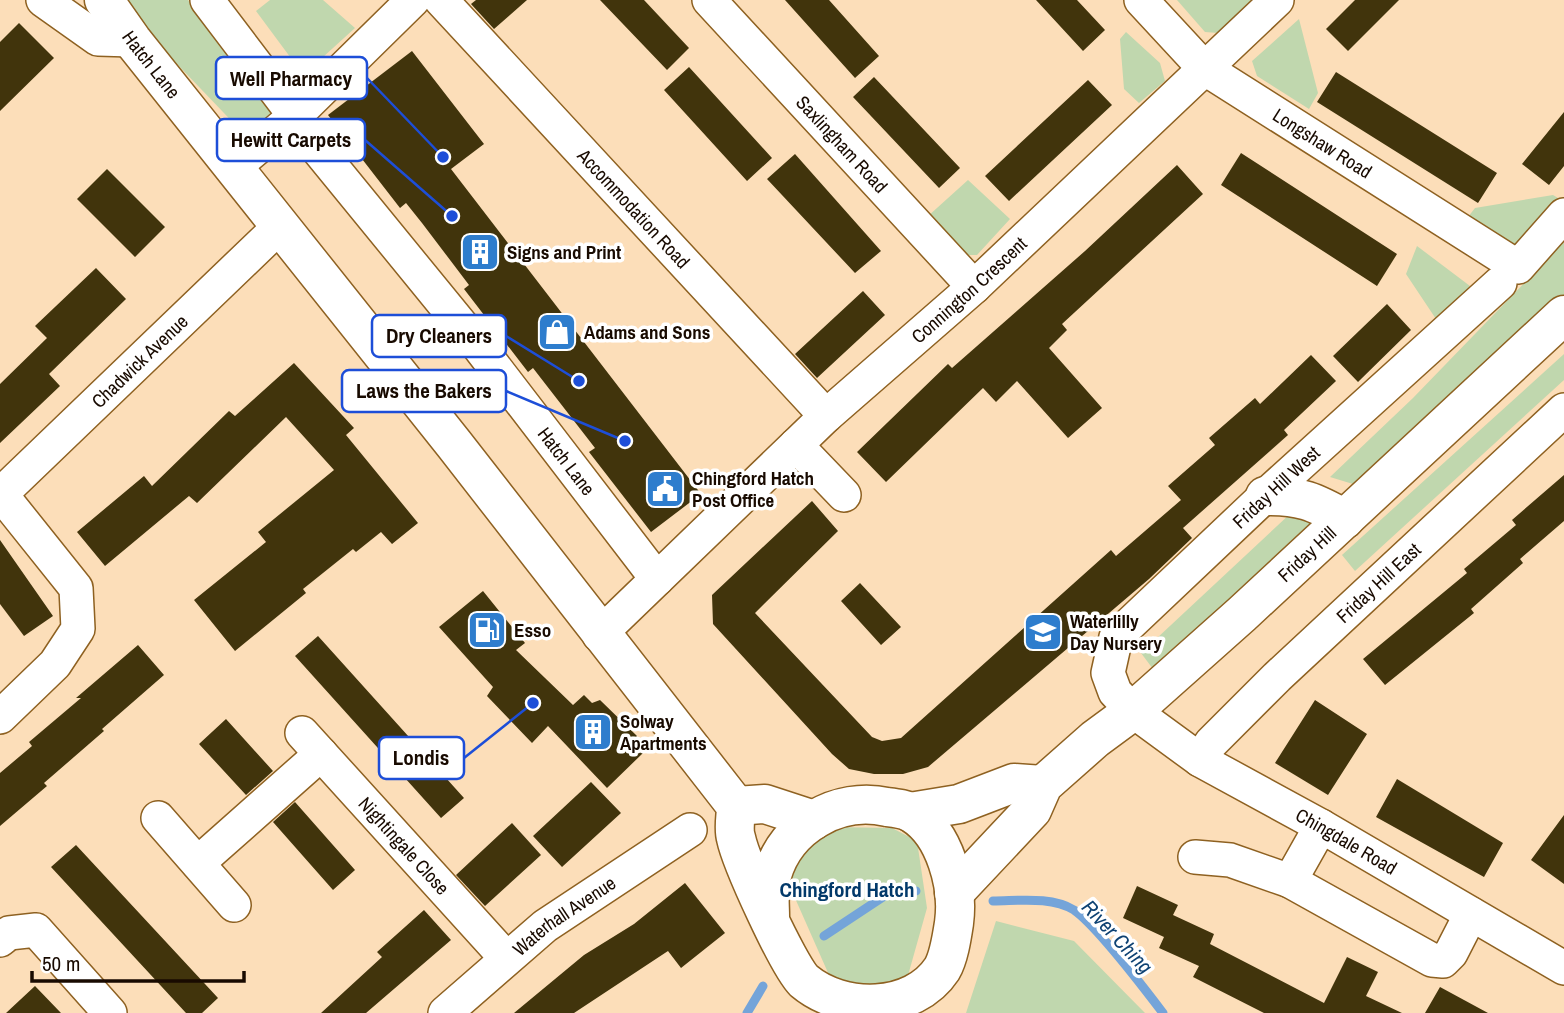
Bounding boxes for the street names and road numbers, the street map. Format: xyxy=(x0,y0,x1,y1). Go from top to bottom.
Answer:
street label: Hatch Lane xyxy=(116,25,186,104)
street label: Saxlingham Road xyxy=(790,90,894,198)
street label: Longshaw Road xyxy=(1268,102,1377,184)
street label: Accommodation Road xyxy=(571,142,696,274)
street label: Connington Crescent xyxy=(906,230,1033,349)
street label: Chadwick Avenue xyxy=(86,308,193,414)
street label: Hatch Lane xyxy=(532,421,601,501)
street label: Friday Hill West xyxy=(1227,439,1326,534)
street label: Friday Hill xyxy=(1272,520,1342,588)
street label: Friday Hill East xyxy=(1330,536,1427,629)
street label: Nightingale Close xyxy=(353,791,455,900)
street label: Chingdale Road xyxy=(1291,802,1402,881)
street label: Waterhall Avenue xyxy=(507,870,621,962)

